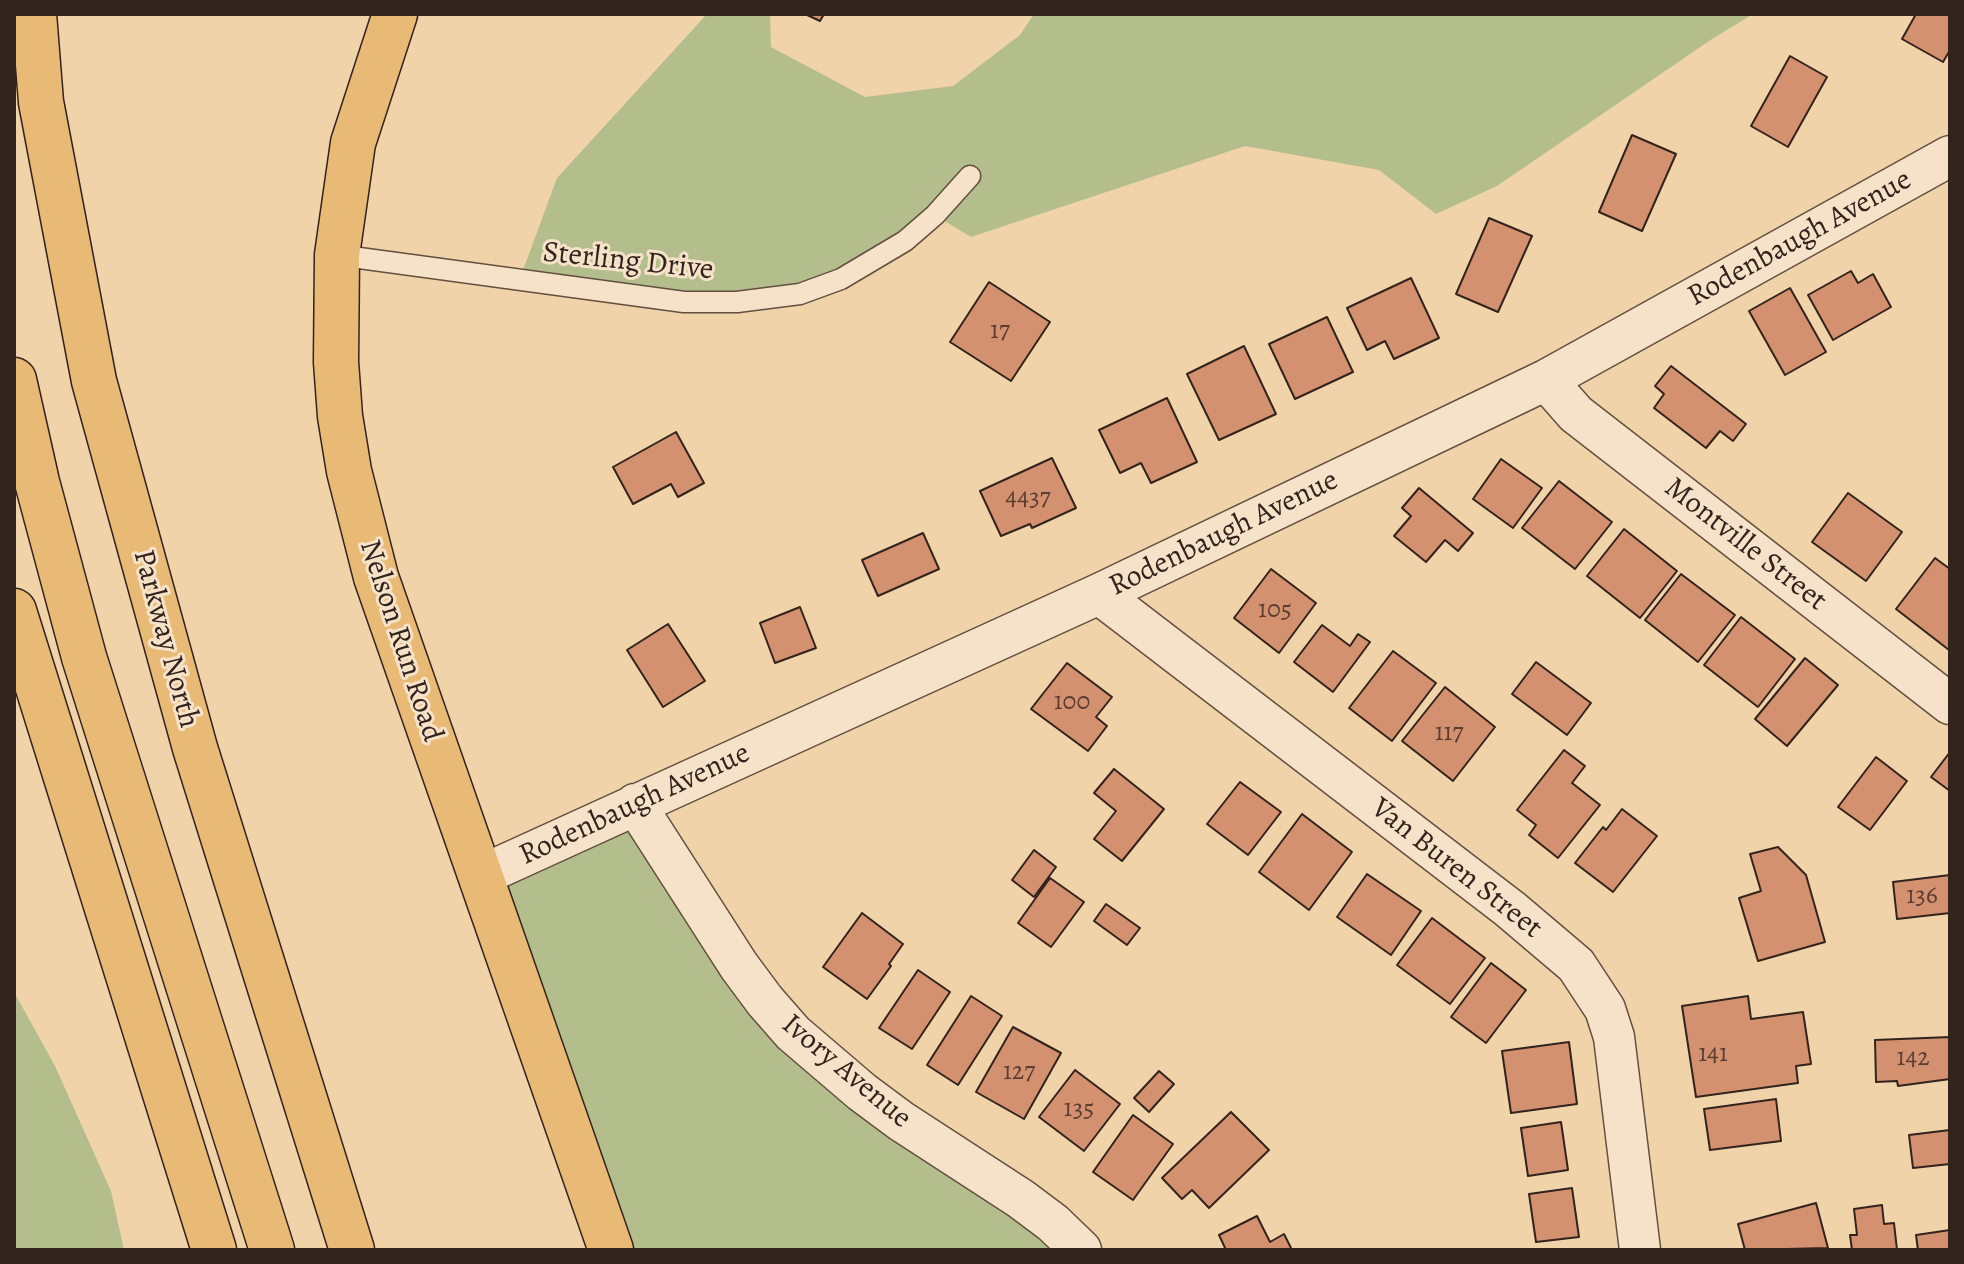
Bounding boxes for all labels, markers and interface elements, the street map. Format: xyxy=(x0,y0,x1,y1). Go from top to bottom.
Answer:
street label: Rodenbaugh Avenue xyxy=(1682,163,1918,315)
street label: Sterling Drive xyxy=(541,235,715,289)
house number: 17 xyxy=(990,316,1010,348)
street label: Rodenbaugh Avenue xyxy=(1104,463,1344,605)
street label: Montville Street xyxy=(1657,471,1833,619)
house number: 4437 xyxy=(1005,483,1051,515)
street label: Nelson Run Road xyxy=(350,536,450,746)
street label: Parkway North xyxy=(124,546,206,732)
house number: 105 xyxy=(1258,595,1292,627)
house number: 100 xyxy=(1054,687,1090,719)
house number: 117 xyxy=(1435,718,1463,750)
street label: Rodenbaugh Avenue xyxy=(514,736,756,874)
street label: Van Buren Street xyxy=(1363,791,1549,947)
house number: 136 xyxy=(1906,881,1938,913)
street label: Ivory Avenue xyxy=(774,1007,918,1137)
house number: 141 xyxy=(1698,1039,1728,1071)
house number: 142 xyxy=(1896,1043,1930,1075)
house number: 127 xyxy=(1003,1057,1035,1089)
house number: 135 xyxy=(1064,1094,1094,1126)

